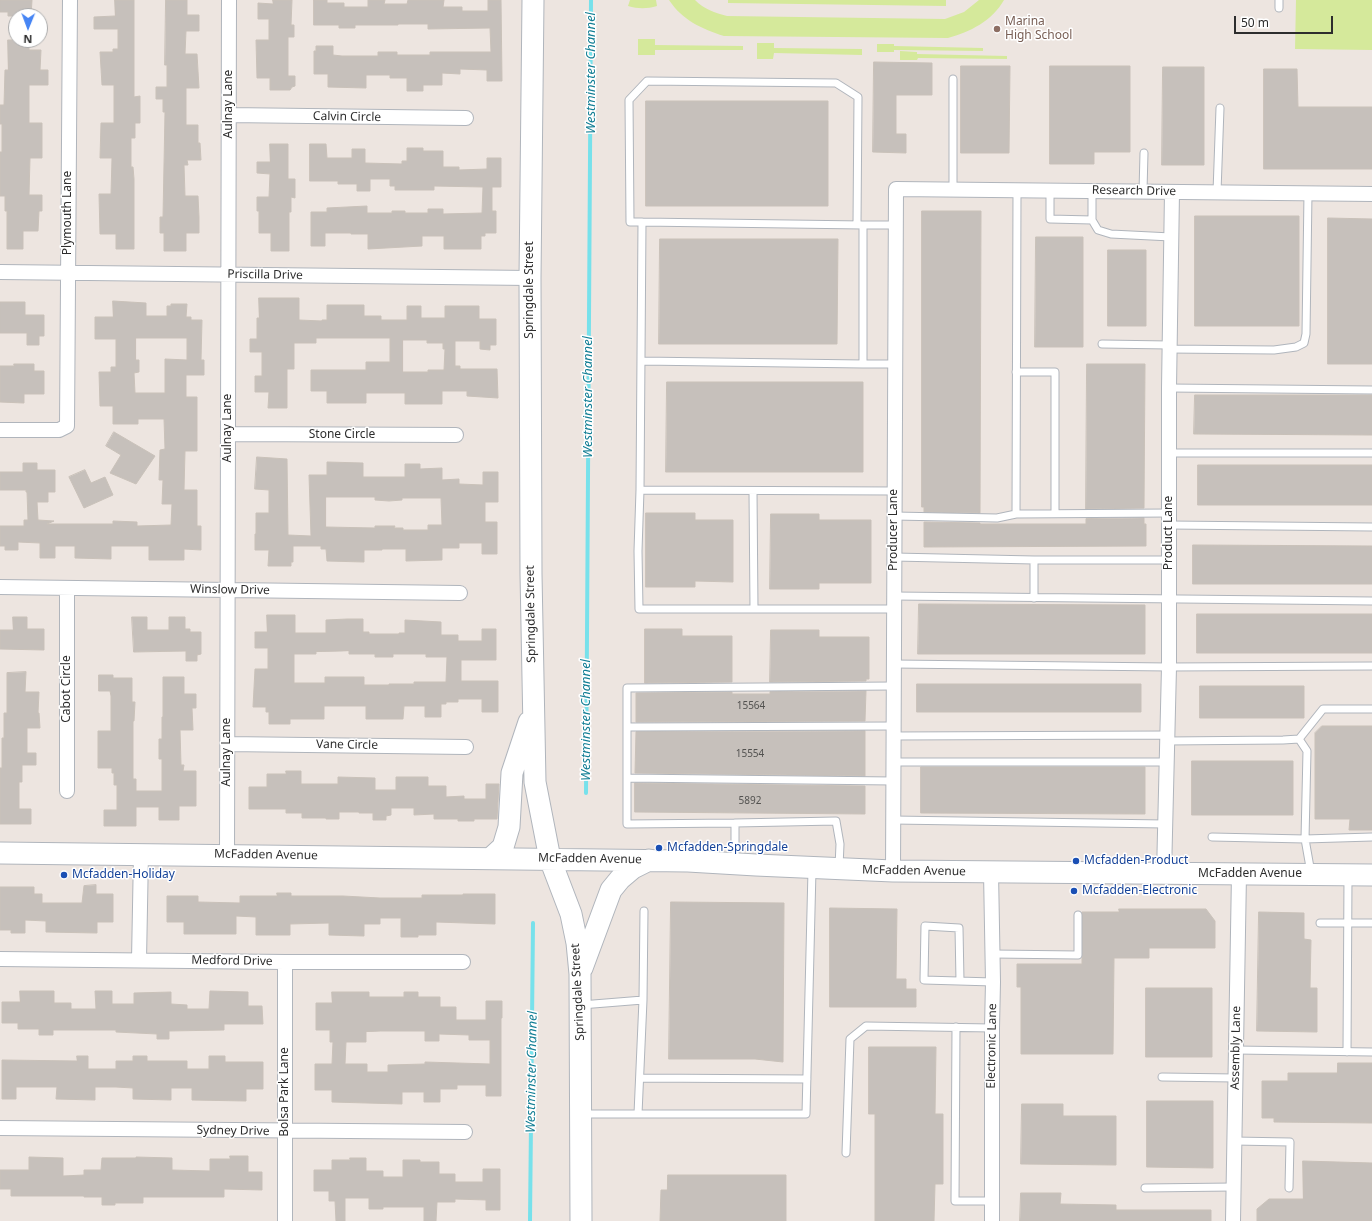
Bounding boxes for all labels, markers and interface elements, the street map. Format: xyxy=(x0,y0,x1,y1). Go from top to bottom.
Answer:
north arrow xyxy=(8,8,48,48)
scale bar xyxy=(1236,8,1335,34)
water label: Westminster Channel xyxy=(583,12,599,134)
text: 50 m xyxy=(1241,14,1269,31)
place label: Marina High School xyxy=(1005,15,1072,43)
marker: Marina High School xyxy=(992,24,1002,34)
text: N xyxy=(23,32,32,47)
street label: Aulnay Lane xyxy=(222,70,236,138)
street label: Calvin Circle xyxy=(313,109,381,125)
street label: Plymouth Lane xyxy=(61,171,75,255)
street label: Research Drive xyxy=(1092,183,1176,199)
street label: Springdale Street xyxy=(523,241,537,339)
street label: Priscilla Drive xyxy=(227,267,303,283)
water label: Westminster Channel xyxy=(580,336,596,458)
street label: Aulnay Lane xyxy=(221,394,235,462)
street label: Stone Circle xyxy=(309,428,375,442)
street label: Producer Lane xyxy=(887,489,901,571)
street label: Product Lane xyxy=(1162,496,1176,570)
street label: Springdale Street xyxy=(523,565,539,663)
street label: Winslow Drive xyxy=(190,582,270,598)
street label: Cabot Circle xyxy=(60,655,74,723)
water label: Westminster Channel xyxy=(578,659,594,781)
house number: 15564 xyxy=(737,700,765,712)
street label: Aulnay Lane xyxy=(220,718,234,786)
street label: Vane Circle xyxy=(316,737,378,753)
house number: 15554 xyxy=(736,748,764,760)
house number: 5892 xyxy=(739,795,761,807)
place label: Mcfadden-Springdale xyxy=(667,841,788,855)
marker: Mcfadden-Springdale xyxy=(654,843,664,853)
street label: McFadden Avenue xyxy=(214,847,318,863)
street label: McFadden Avenue xyxy=(538,851,642,867)
place label: Mcfadden-Product xyxy=(1084,854,1188,868)
marker: Mcfadden-Product xyxy=(1071,856,1081,866)
street label: McFadden Avenue xyxy=(862,863,966,879)
street label: McFadden Avenue xyxy=(1198,867,1302,881)
place label: Mcfadden-Holiday xyxy=(72,868,175,882)
marker: Mcfadden-Holiday xyxy=(59,870,69,880)
place label: Mcfadden-Electronic xyxy=(1082,884,1197,898)
marker: Mcfadden-Electronic xyxy=(1069,886,1079,896)
street label: Springdale Street xyxy=(568,943,588,1041)
street label: Medford Drive xyxy=(191,953,273,969)
street label: Electronic Lane xyxy=(984,1003,1000,1089)
street label: Assembly Lane xyxy=(1228,1006,1244,1090)
water label: Westminster Channel xyxy=(523,1011,541,1133)
street label: Bolsa Park Lane xyxy=(278,1047,292,1137)
street label: Sydney Drive xyxy=(196,1123,270,1139)

